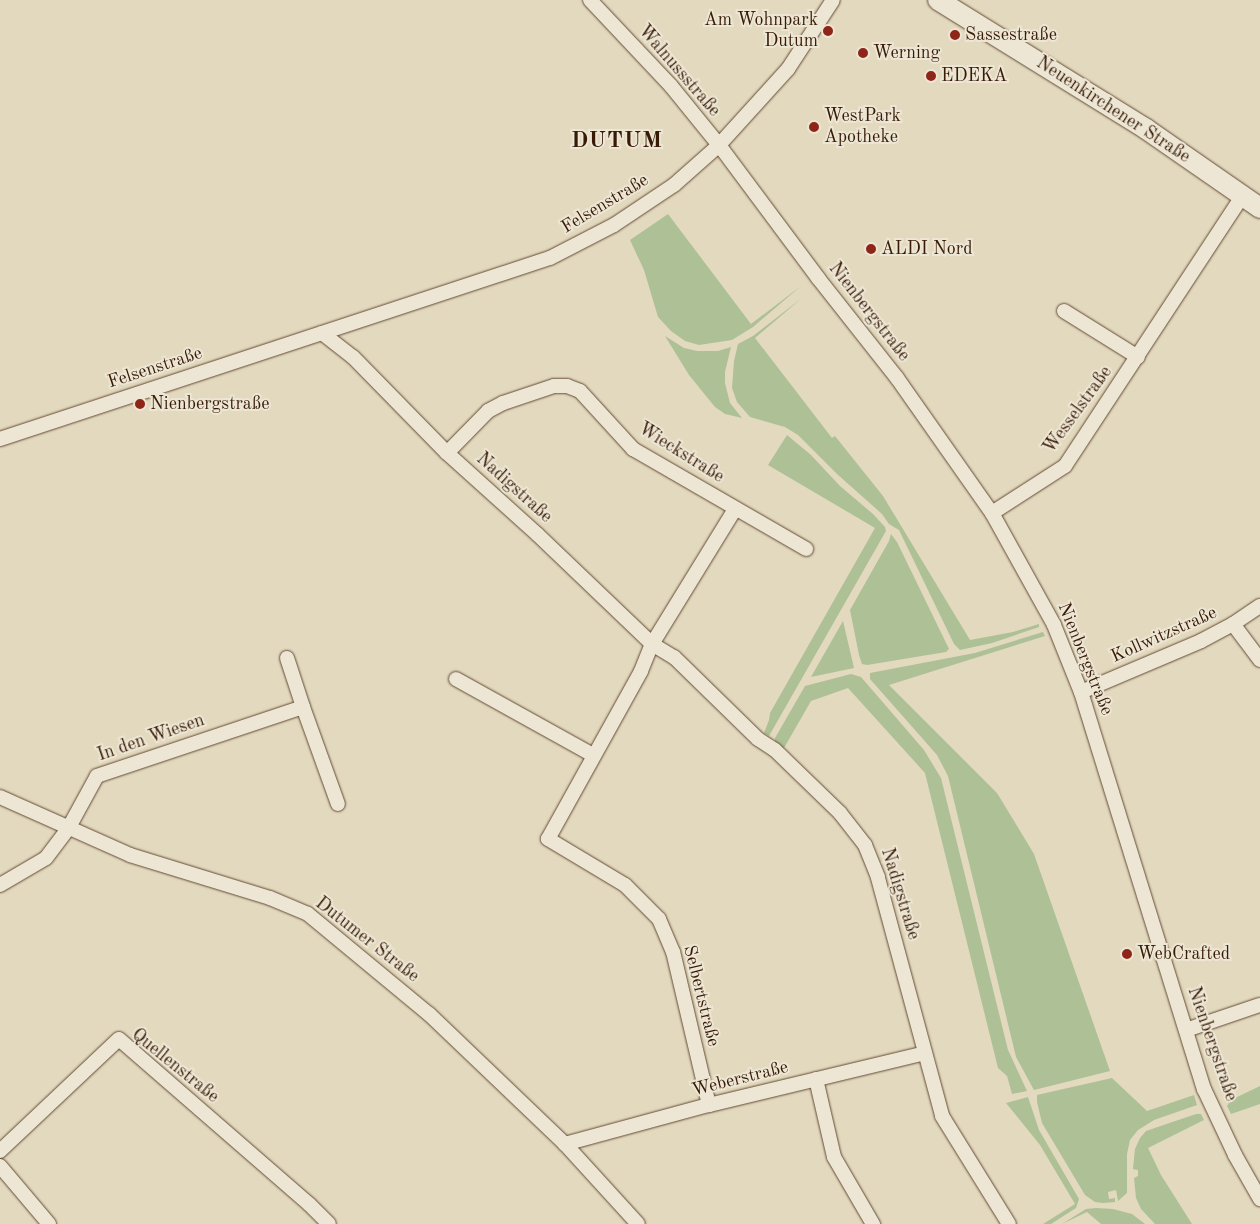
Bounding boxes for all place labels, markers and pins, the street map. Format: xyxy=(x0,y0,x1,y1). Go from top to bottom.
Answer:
place label: Am Wohnpark Dutum xyxy=(704,10,818,52)
place label: Sassestraße xyxy=(965,24,1057,46)
marker: Am Wohnpark Dutum xyxy=(822,25,834,37)
marker: Sassestraße xyxy=(949,29,961,41)
place label: Werning xyxy=(873,42,940,64)
marker: Werning xyxy=(857,47,869,59)
place label: EDEKA xyxy=(941,65,1007,87)
marker: EDEKA xyxy=(925,70,937,82)
place label: WestPark Apotheke xyxy=(824,106,901,148)
marker: WestPark Apotheke xyxy=(808,121,820,133)
place label: ALDI Nord xyxy=(881,238,973,260)
marker: ALDI Nord xyxy=(865,243,877,255)
place label: Nienbergstraße xyxy=(150,393,269,415)
marker: Nienbergstraße xyxy=(134,398,146,410)
place label: WebCrafted xyxy=(1137,943,1230,965)
marker: WebCrafted xyxy=(1121,948,1133,960)

